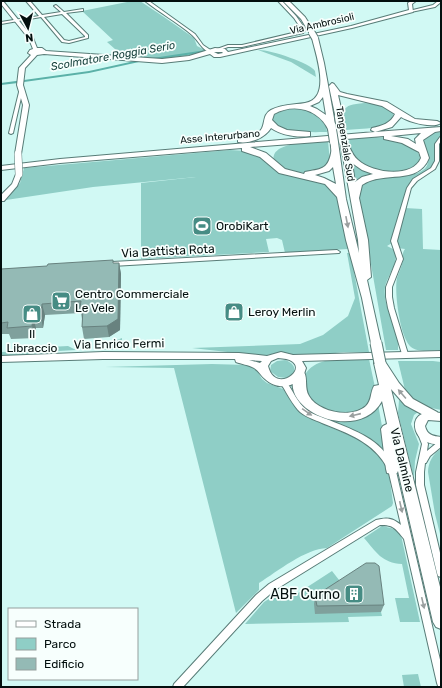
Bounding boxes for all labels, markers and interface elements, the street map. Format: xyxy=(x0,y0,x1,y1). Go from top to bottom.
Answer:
north arrow xyxy=(8,8,48,48)
street label: Via Ambrosioli xyxy=(289,11,355,37)
text: N xyxy=(24,30,34,44)
water label: Scolmatore Roggia Serio xyxy=(50,39,176,73)
street label: Tangenziale Sud xyxy=(333,106,357,182)
street label: Asse Interurbano xyxy=(180,128,261,146)
sports icon: OrobiKart xyxy=(191,215,213,237)
one-way arrow xyxy=(344,216,350,228)
place label: OrobiKart xyxy=(216,219,269,233)
street label: Via Battista Rota xyxy=(121,242,215,260)
place label: Centro Commerciale Le Vele xyxy=(75,287,189,315)
supermarket icon: Centro Commerciale Le Vele xyxy=(50,290,72,312)
shop icon: Leroy Merlin xyxy=(223,301,245,323)
shop icon: Il Libraccio xyxy=(21,303,43,325)
place label: Leroy Merlin xyxy=(248,305,316,319)
place label: Il Libraccio xyxy=(7,327,58,355)
street label: Via Enrico Fermi xyxy=(74,336,164,352)
one-way arrow xyxy=(397,388,406,399)
one-way arrow xyxy=(302,408,312,416)
one-way arrow xyxy=(349,412,361,418)
street label: Via Dalmine xyxy=(387,426,417,494)
one-way arrow xyxy=(399,501,405,513)
building icon: ABF Curno xyxy=(343,583,365,605)
place label: ABF Curno xyxy=(270,586,340,603)
one-way arrow xyxy=(420,597,426,609)
legend xyxy=(8,608,138,680)
text: Strada xyxy=(44,617,81,631)
text: Parco xyxy=(44,637,76,651)
text: Edificio xyxy=(44,657,84,671)

